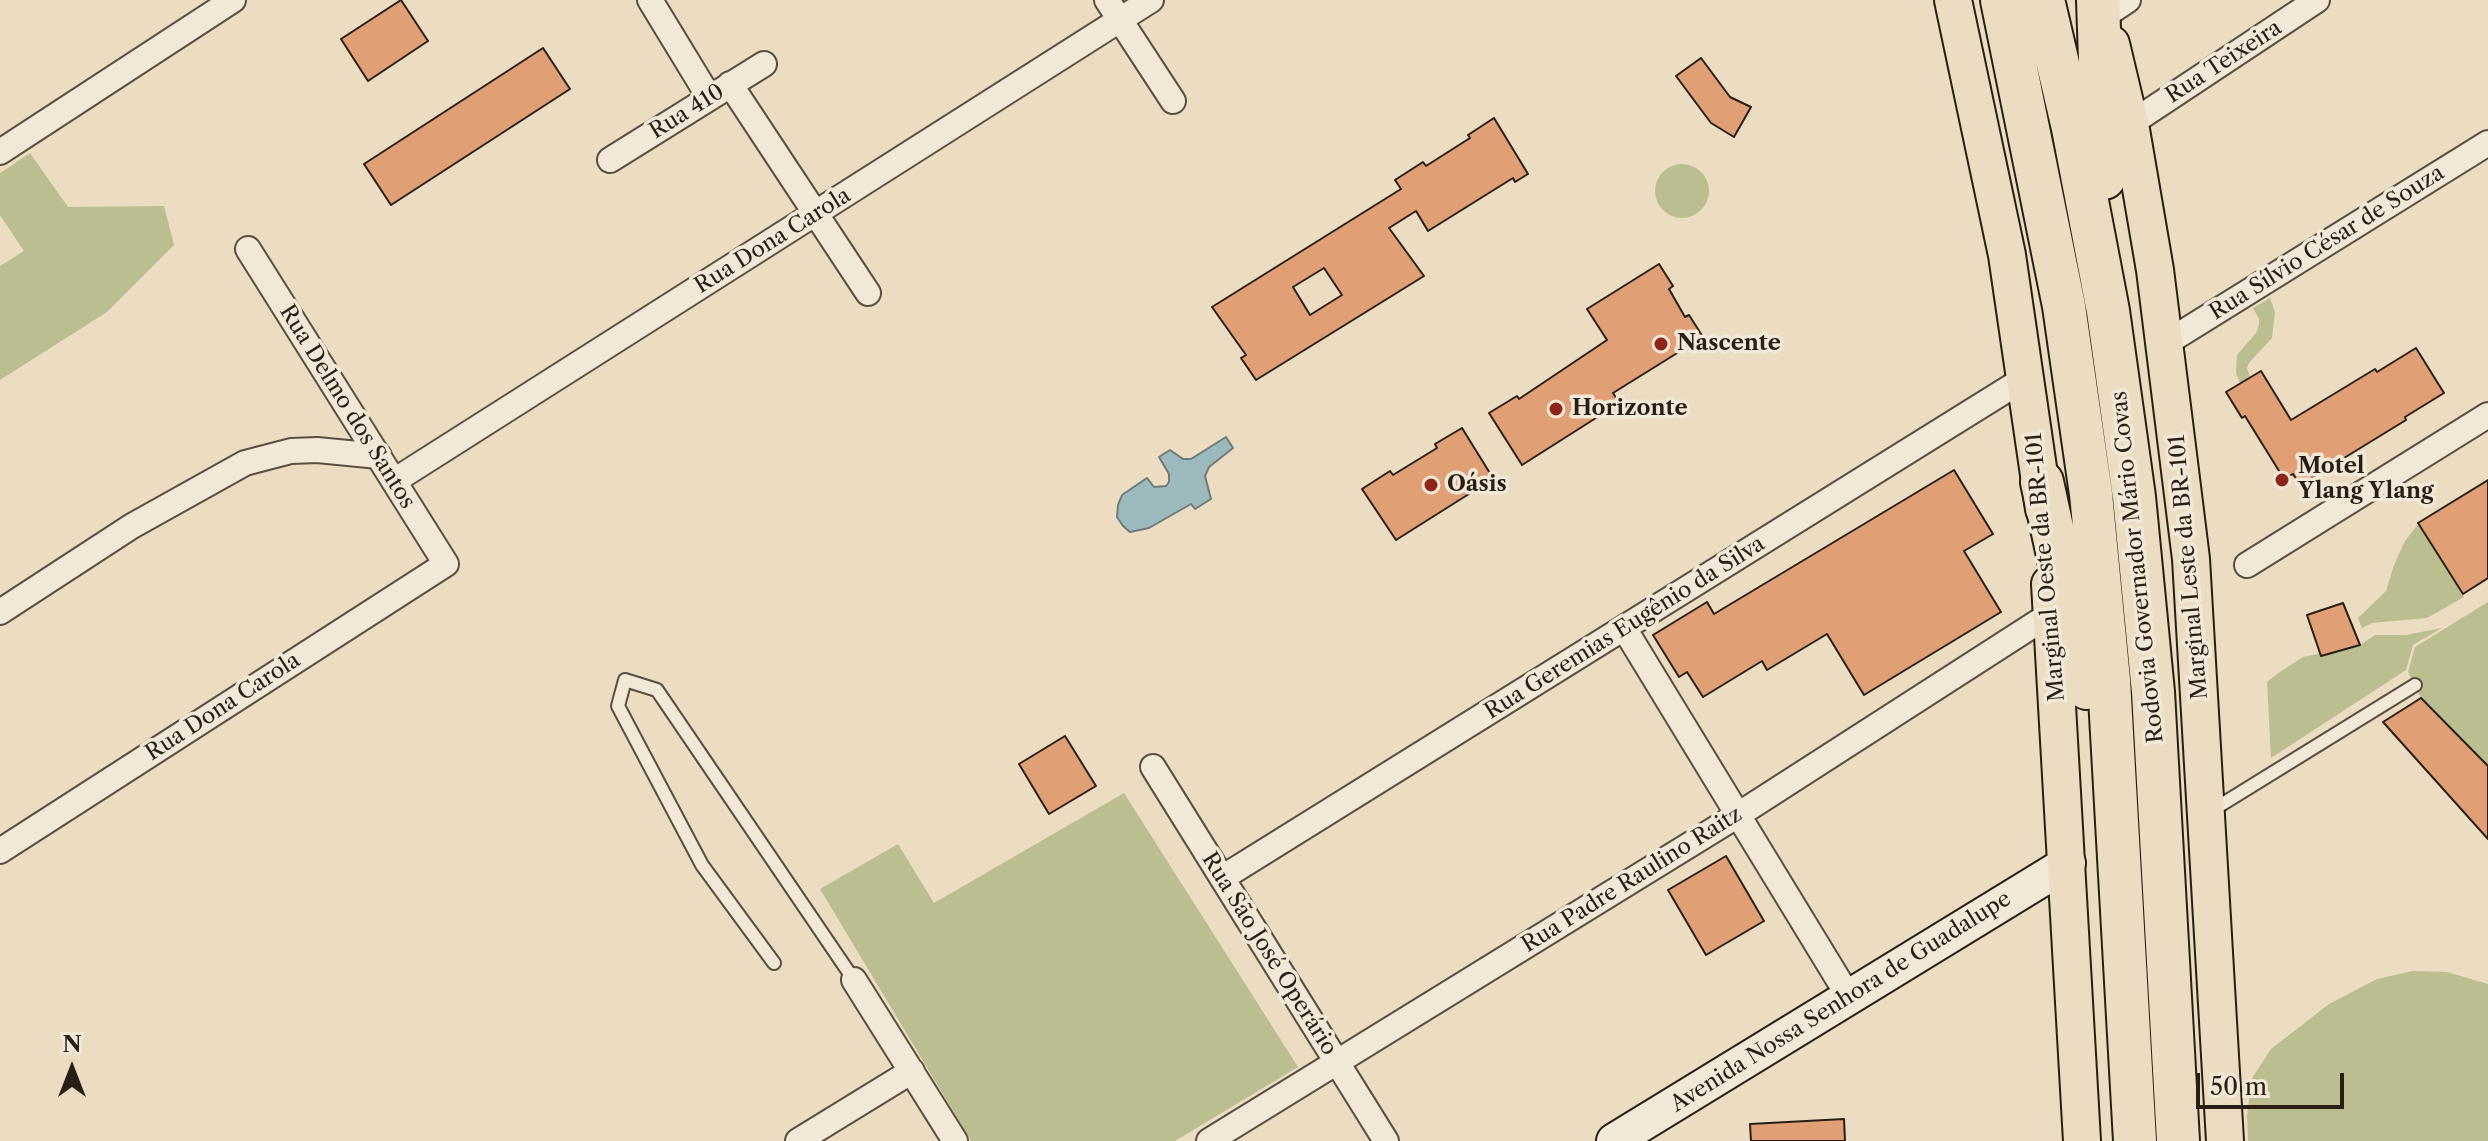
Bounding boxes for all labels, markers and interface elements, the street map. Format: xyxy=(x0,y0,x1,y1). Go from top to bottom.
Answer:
street label: Rua Teixeira xyxy=(2161,15,2287,109)
street label: Rua 410 xyxy=(645,79,729,145)
street label: Rua Sílvio César de Souza xyxy=(2205,160,2449,326)
street label: Rua Dona Carola xyxy=(690,182,856,300)
street label: Rua Delmo dos Santos xyxy=(273,300,421,514)
place label: Nascente xyxy=(1677,331,1781,357)
marker: Nascente xyxy=(1652,335,1670,353)
street label: Rodovia Governador Mário Covas xyxy=(2106,390,2170,744)
place label: Horizonte xyxy=(1572,396,1688,422)
marker: Horizonte xyxy=(1547,400,1565,418)
street label: Marginal Oeste da BR-101 xyxy=(2021,432,2071,702)
street label: Marginal Leste da BR-101 xyxy=(2164,434,2214,700)
place label: Motel Ylang Ylang xyxy=(2298,454,2434,506)
marker: Motel Ylang Ylang xyxy=(2273,471,2291,489)
place label: Oásis xyxy=(1447,472,1507,498)
marker: Oásis xyxy=(1422,476,1440,494)
street label: Rua Geremias Eugênio da Silva xyxy=(1480,531,1770,725)
street label: Rua Dona Carola xyxy=(141,647,305,767)
street label: Rua Padre Raulino Raitz xyxy=(1517,801,1747,959)
street label: Rua São José Operário xyxy=(1196,848,1342,1060)
street label: Avenida Nossa Senhora de Guadalupe xyxy=(1666,886,2016,1118)
north arrow xyxy=(32,1029,112,1109)
text: N xyxy=(62,1031,82,1058)
scale bar xyxy=(2200,1057,2348,1107)
text: 50 m xyxy=(2210,1072,2267,1101)

